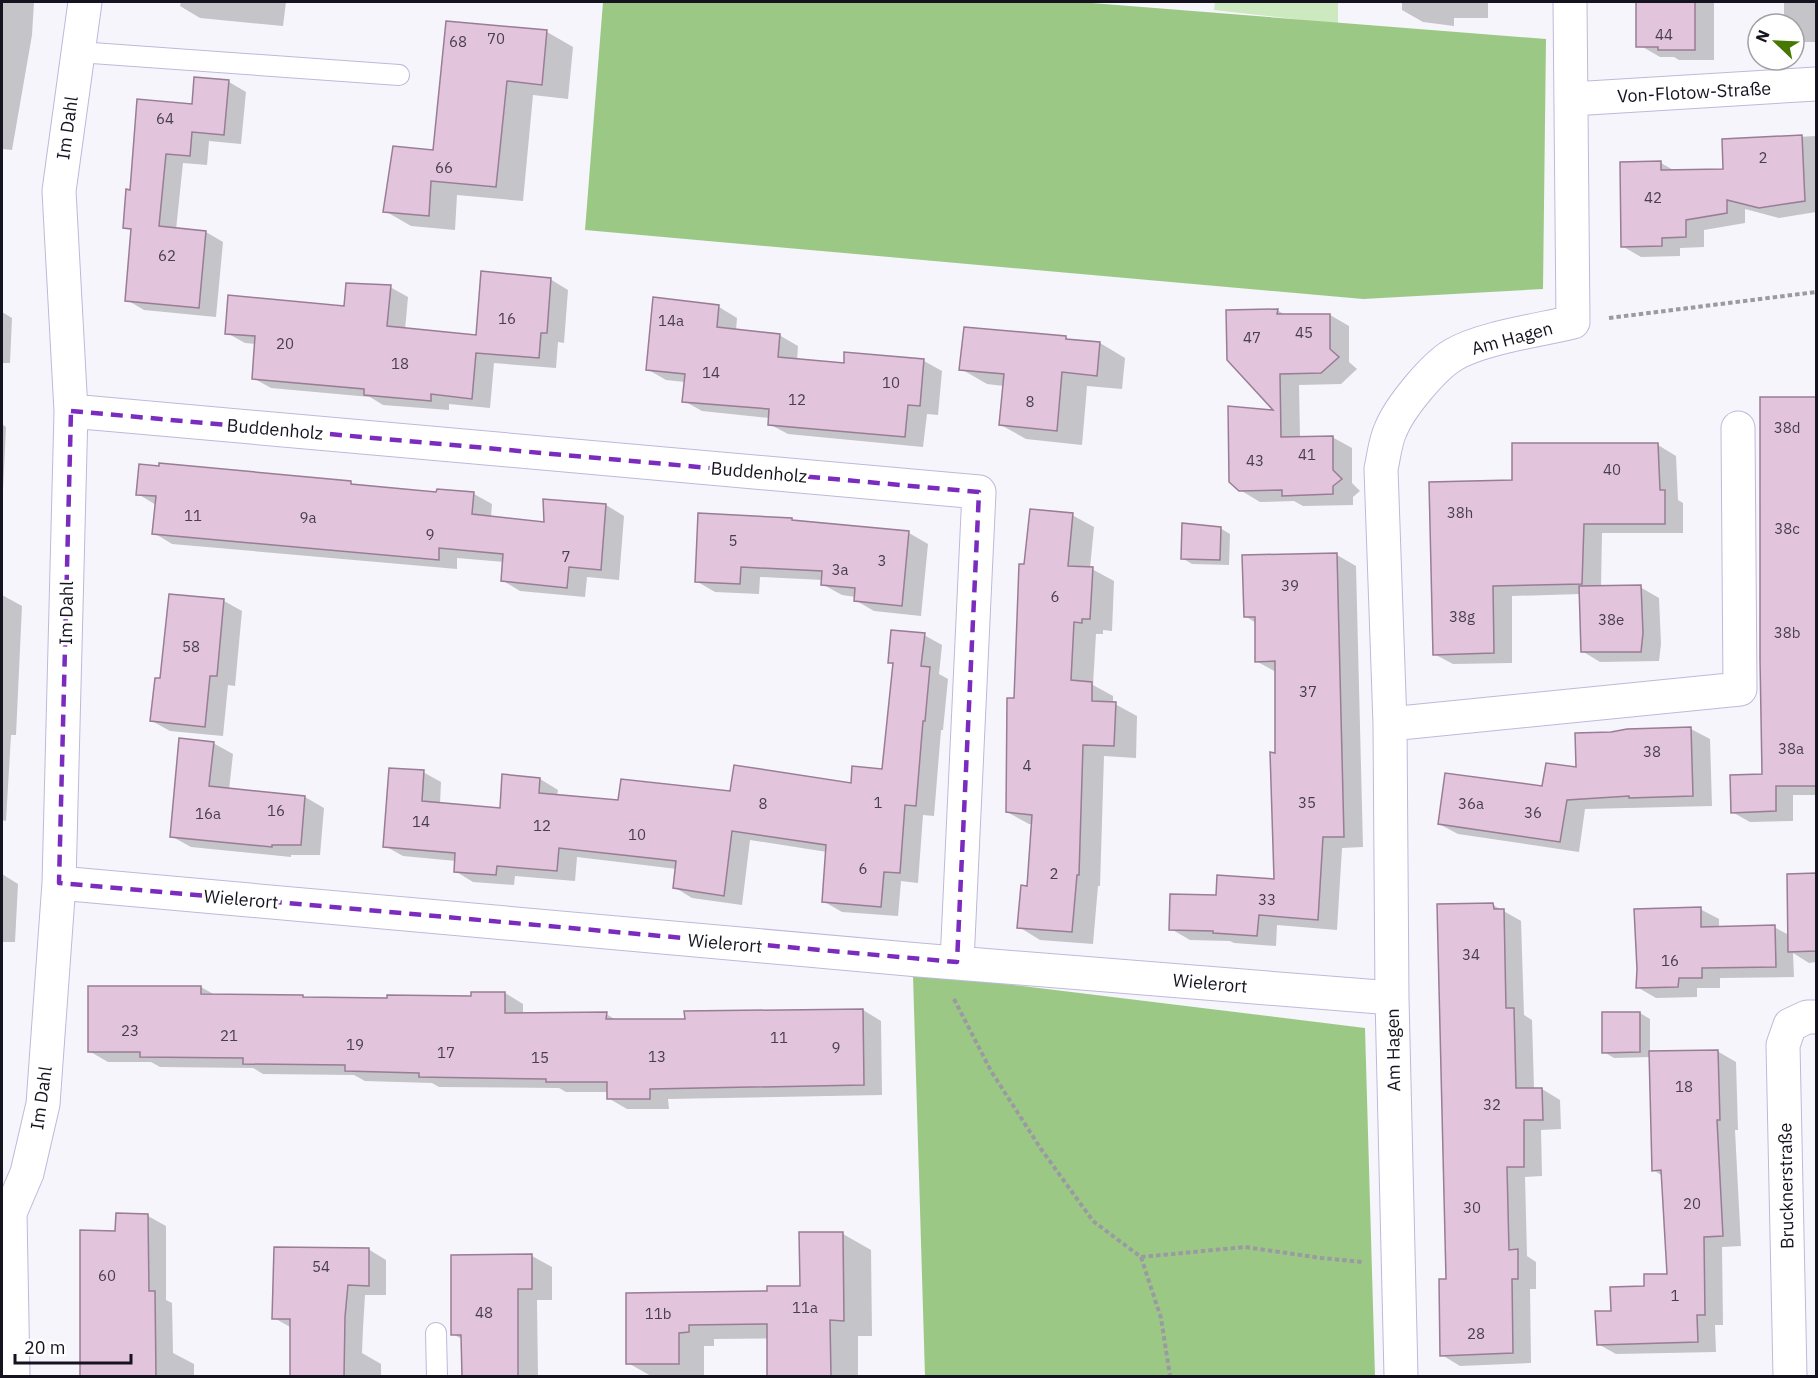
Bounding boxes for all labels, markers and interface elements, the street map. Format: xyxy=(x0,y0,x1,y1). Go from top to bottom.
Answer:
north arrow xyxy=(1746,12,1806,72)
house number: 44 xyxy=(1655,25,1673,44)
text: N xyxy=(1751,27,1774,45)
house number: 70 xyxy=(487,29,505,48)
house number: 68 xyxy=(449,32,467,51)
street label: Von-Flotow-Straße xyxy=(1616,76,1772,108)
street label: Im Dahl xyxy=(51,95,83,161)
house number: 64 xyxy=(156,109,174,128)
house number: 2 xyxy=(1758,148,1768,167)
house number: 66 xyxy=(435,158,453,177)
house number: 42 xyxy=(1644,188,1662,207)
house number: 62 xyxy=(158,246,176,265)
house number: 16 xyxy=(498,309,516,328)
house number: 14a xyxy=(658,311,684,330)
street label: Am Hagen xyxy=(1469,316,1555,360)
house number: 45 xyxy=(1295,323,1313,342)
house number: 47 xyxy=(1243,328,1261,347)
house number: 20 xyxy=(276,334,294,353)
house number: 18 xyxy=(391,354,409,373)
house number: 14 xyxy=(702,363,720,382)
house number: 10 xyxy=(882,373,900,392)
house number: 12 xyxy=(788,390,806,409)
house number: 8 xyxy=(1025,392,1035,411)
street label: Buddenholz xyxy=(226,413,324,445)
house number: 38d xyxy=(1774,418,1800,437)
house number: 41 xyxy=(1298,445,1316,464)
house number: 43 xyxy=(1246,451,1264,470)
street label: Buddenholz xyxy=(710,456,808,488)
house number: 40 xyxy=(1603,460,1621,479)
house number: 38h xyxy=(1447,503,1473,522)
house number: 11 xyxy=(184,506,202,525)
house number: 9a xyxy=(299,508,317,527)
house number: 38c xyxy=(1774,519,1800,538)
house number: 9 xyxy=(425,525,435,544)
house number: 5 xyxy=(728,531,738,550)
house number: 7 xyxy=(561,547,571,566)
house number: 3 xyxy=(877,551,887,570)
house number: 3a xyxy=(831,560,849,579)
house number: 39 xyxy=(1281,576,1299,595)
street label: Im Dahl xyxy=(54,581,78,645)
house number: 6 xyxy=(1050,587,1060,606)
house number: 38g xyxy=(1449,607,1475,626)
house number: 38e xyxy=(1598,610,1624,629)
house number: 38b xyxy=(1774,623,1800,642)
house number: 58 xyxy=(182,637,200,656)
house number: 37 xyxy=(1299,682,1317,701)
house number: 38a xyxy=(1778,739,1804,758)
house number: 38 xyxy=(1643,742,1661,761)
house number: 4 xyxy=(1022,756,1032,775)
house number: 1 xyxy=(873,793,883,812)
house number: 35 xyxy=(1298,793,1316,812)
house number: 8 xyxy=(758,794,768,813)
house number: 36a xyxy=(1458,794,1484,813)
house number: 16 xyxy=(267,801,285,820)
house number: 36 xyxy=(1524,803,1542,822)
house number: 16a xyxy=(195,804,221,823)
house number: 14 xyxy=(412,812,430,831)
house number: 12 xyxy=(533,816,551,835)
house number: 10 xyxy=(628,825,646,844)
house number: 6 xyxy=(858,859,868,878)
house number: 2 xyxy=(1049,864,1059,883)
street label: Wielerort xyxy=(203,884,279,914)
house number: 33 xyxy=(1258,890,1276,909)
street label: Wielerort xyxy=(687,928,763,958)
house number: 34 xyxy=(1462,945,1480,964)
house number: 16 xyxy=(1661,951,1679,970)
street label: Wielerort xyxy=(1172,968,1248,998)
street label: Am Hagen xyxy=(1381,1008,1405,1092)
house number: 23 xyxy=(121,1021,139,1040)
house number: 21 xyxy=(220,1026,238,1045)
house number: 11 xyxy=(770,1028,788,1047)
house number: 19 xyxy=(346,1035,364,1054)
house number: 9 xyxy=(831,1038,841,1057)
house number: 17 xyxy=(437,1043,455,1062)
house number: 13 xyxy=(648,1047,666,1066)
house number: 15 xyxy=(531,1048,549,1067)
street label: Im Dahl xyxy=(25,1065,57,1131)
house number: 18 xyxy=(1675,1077,1693,1096)
house number: 32 xyxy=(1483,1095,1501,1114)
street label: Brucknerstraße xyxy=(1773,1123,1799,1249)
house number: 20 xyxy=(1683,1194,1701,1213)
house number: 30 xyxy=(1463,1198,1481,1217)
house number: 54 xyxy=(312,1257,330,1276)
house number: 60 xyxy=(98,1266,116,1285)
house number: 1 xyxy=(1670,1286,1680,1305)
house number: 11a xyxy=(792,1298,818,1317)
house number: 48 xyxy=(475,1303,493,1322)
house number: 11b xyxy=(645,1304,671,1323)
house number: 28 xyxy=(1467,1324,1485,1343)
scale bar xyxy=(15,1327,130,1365)
text: 20 m xyxy=(24,1336,66,1359)

